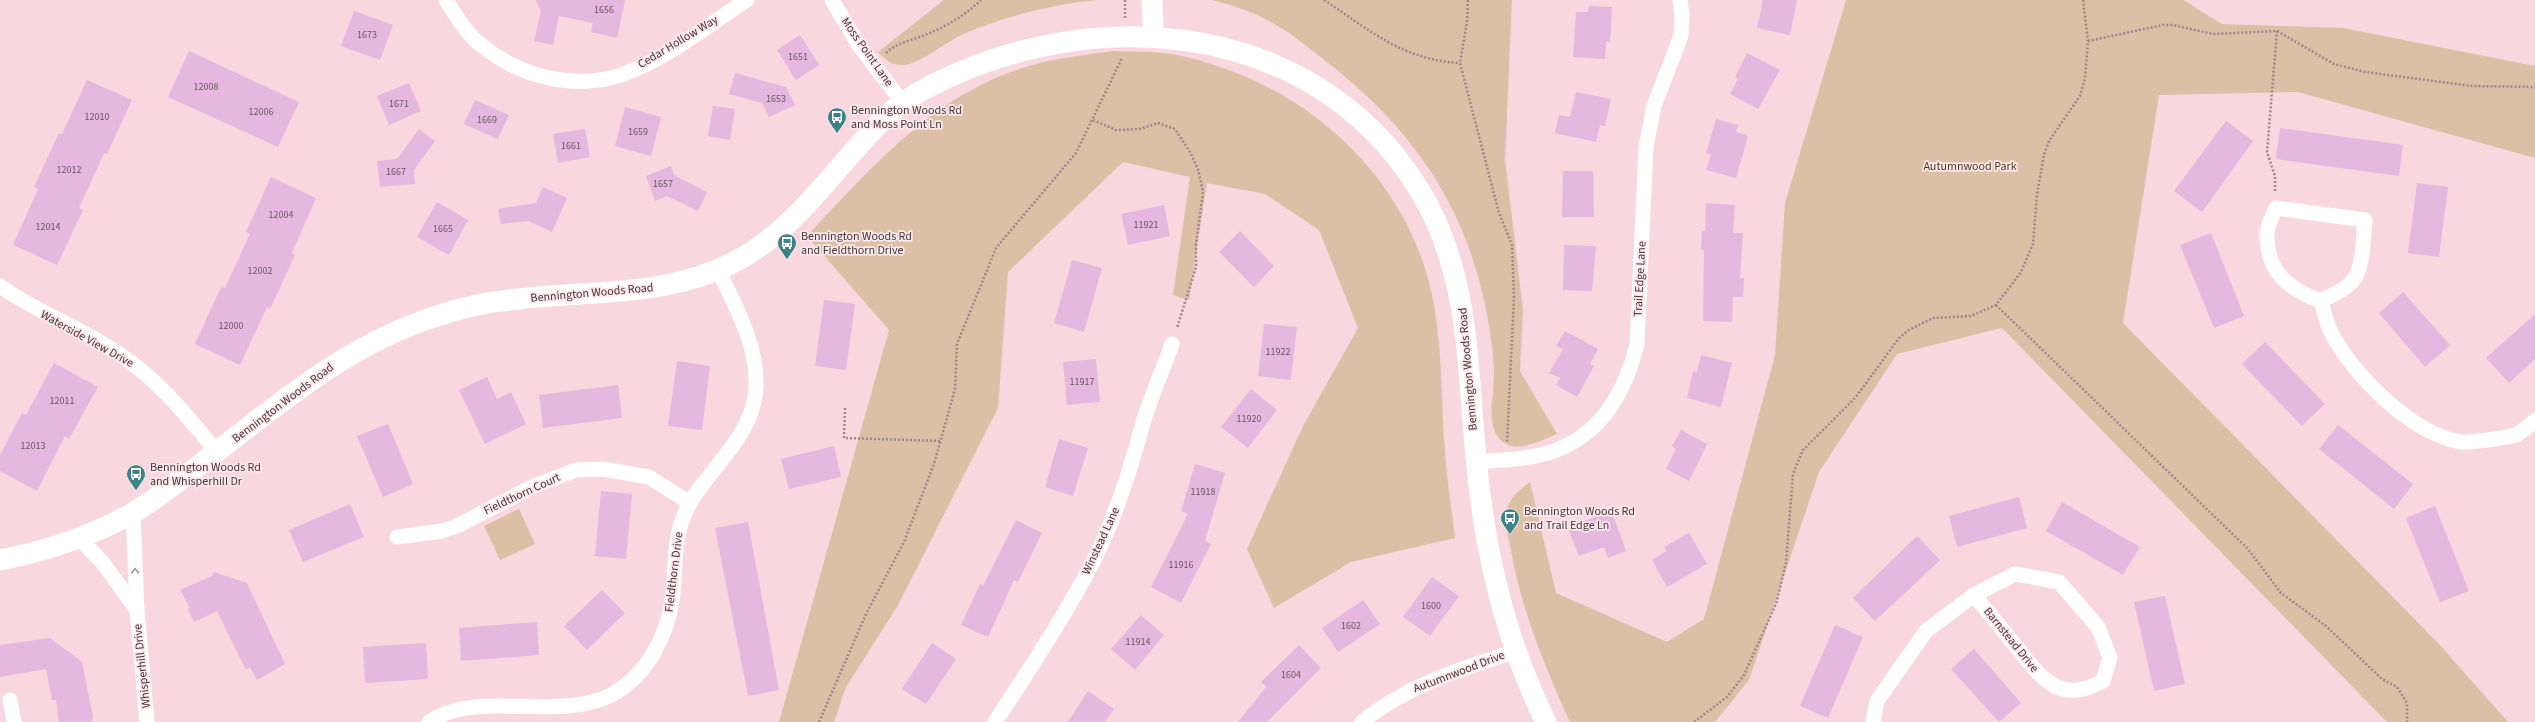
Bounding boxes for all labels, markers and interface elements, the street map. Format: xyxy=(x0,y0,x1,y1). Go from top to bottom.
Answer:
house number: 1656 xyxy=(594,3,614,17)
street label: Cedar Hollow Way xyxy=(635,11,722,73)
street label: Moss Point Lane xyxy=(837,14,897,90)
house number: 1673 xyxy=(357,28,377,42)
house number: 1651 xyxy=(788,50,808,64)
house number: 12008 xyxy=(194,80,218,94)
house number: 1653 xyxy=(766,92,786,106)
house number: 1671 xyxy=(389,97,409,111)
place label: Bennington Woods Rd and Moss Point Ln xyxy=(851,102,962,133)
house number: 12006 xyxy=(249,105,273,119)
bus stop icon: Bennington Woods Rd and Moss Point Ln xyxy=(826,106,848,134)
house number: 12010 xyxy=(85,110,109,124)
house number: 1669 xyxy=(477,113,497,127)
house number: 1659 xyxy=(628,125,648,139)
house number: 1661 xyxy=(561,139,581,153)
park label: Autumnwood Park xyxy=(1923,158,2017,175)
house number: 12012 xyxy=(57,163,81,177)
house number: 1667 xyxy=(386,165,406,179)
house number: 1657 xyxy=(653,177,673,191)
house number: 12004 xyxy=(269,208,293,222)
house number: 11921 xyxy=(1134,218,1158,232)
house number: 12014 xyxy=(36,220,60,234)
house number: 1665 xyxy=(433,222,453,236)
place label: Bennington Woods Rd and Fieldthorn Drive xyxy=(801,228,912,259)
bus stop icon: Bennington Woods Rd and Fieldthorn Drive xyxy=(776,232,798,260)
street label: Trail Edge Lane xyxy=(1630,241,1650,317)
house number: 12002 xyxy=(248,264,272,278)
street label: Bennington Woods Road xyxy=(530,279,654,307)
street label: Waterside View Drive xyxy=(37,306,137,372)
street label: Bennington Woods Road xyxy=(1454,307,1482,431)
house number: 12000 xyxy=(219,319,243,333)
house number: 11922 xyxy=(1266,345,1290,359)
street label: Bennington Woods Road xyxy=(229,359,337,447)
house number: 11917 xyxy=(1070,375,1094,389)
house number: 12011 xyxy=(50,394,74,408)
house number: 11920 xyxy=(1237,412,1261,426)
house number: 12013 xyxy=(21,439,45,453)
place label: Bennington Woods Rd and Whisperhill Dr xyxy=(150,459,261,490)
bus stop icon: Bennington Woods Rd and Whisperhill Dr xyxy=(125,463,147,491)
street label: Fieldthorn Court xyxy=(481,469,563,519)
house number: 11918 xyxy=(1191,485,1215,499)
place label: Bennington Woods Rd and Trail Edge Ln xyxy=(1524,503,1635,534)
street label: Winstead Lane xyxy=(1078,504,1124,578)
bus stop icon: Bennington Woods Rd and Trail Edge Ln xyxy=(1499,507,1521,535)
street label: Fieldthorn Drive xyxy=(661,531,687,613)
house number: 11916 xyxy=(1169,558,1193,572)
one-way arrow xyxy=(131,568,140,574)
house number: 1600 xyxy=(1421,599,1441,613)
street label: Barnstead Drive xyxy=(1979,604,2043,676)
house number: 1602 xyxy=(1341,619,1361,633)
street label: Whisperhill Drive xyxy=(129,623,155,709)
house number: 11914 xyxy=(1126,635,1150,649)
street label: Autumnwood Drive xyxy=(1411,647,1507,697)
house number: 1604 xyxy=(1281,668,1301,682)

